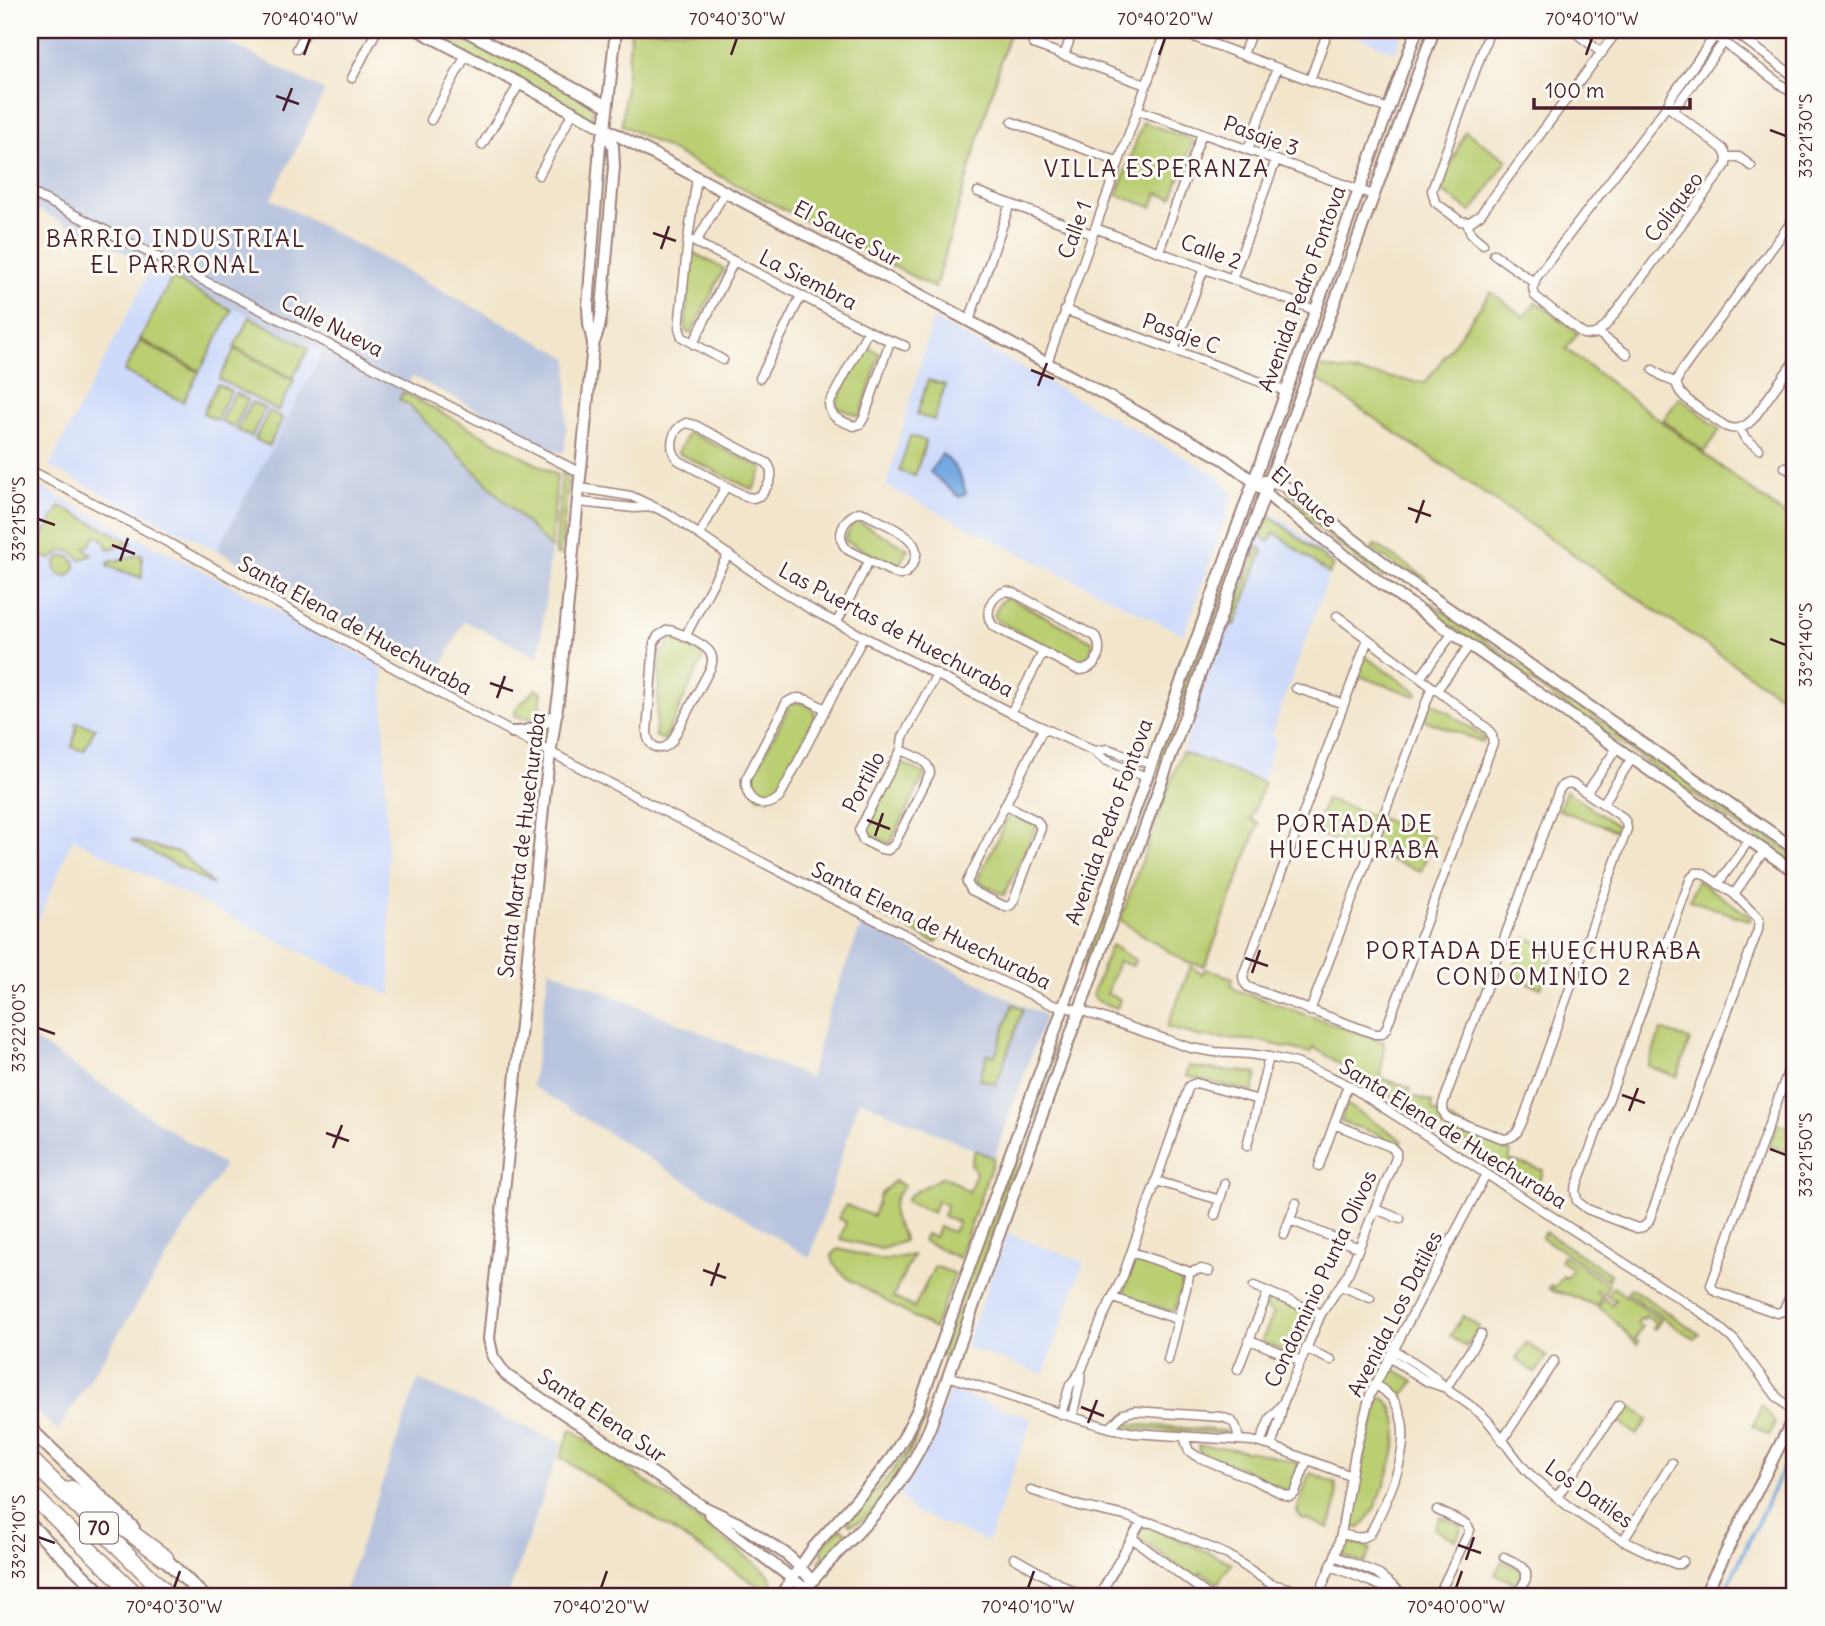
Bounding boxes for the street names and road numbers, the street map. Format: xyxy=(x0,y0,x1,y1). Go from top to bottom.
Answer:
street label: Pasaje 3 xyxy=(1220,109,1303,162)
street label: Coliqueo xyxy=(1638,166,1709,247)
street label: Avenida Pedro Fontova xyxy=(1252,182,1351,396)
street label: El Sauce Sur xyxy=(789,194,906,273)
street label: Calle 1 xyxy=(1052,197,1097,262)
street label: Calle 2 xyxy=(1177,228,1245,275)
street label: La Siembra xyxy=(755,243,862,316)
street label: Calle Nueva xyxy=(277,288,388,363)
street label: Pasaje C xyxy=(1139,307,1224,360)
street label: El Sauce xyxy=(1266,460,1343,533)
street label: Santa Elena de Huechuraba xyxy=(234,550,477,701)
street label: Las Puertas de Huechuraba xyxy=(774,556,1018,703)
street label: Santa Marta de Huechuraba xyxy=(492,711,551,979)
street label: Avenida Pedro Fontova xyxy=(1059,715,1158,929)
street label: Portillo xyxy=(836,746,891,817)
street label: Santa Elena de Huechuraba xyxy=(807,856,1055,995)
street label: Santa Elena de Huechuraba xyxy=(1334,1052,1572,1215)
street label: Condominio Punta Olivos xyxy=(1258,1166,1383,1392)
street label: Avenida Los Datiles xyxy=(1341,1226,1448,1401)
street label: Santa Elena Sur xyxy=(533,1363,672,1469)
street label: Los Datiles xyxy=(1540,1453,1639,1534)
road number: 70 xyxy=(80,1512,118,1544)

